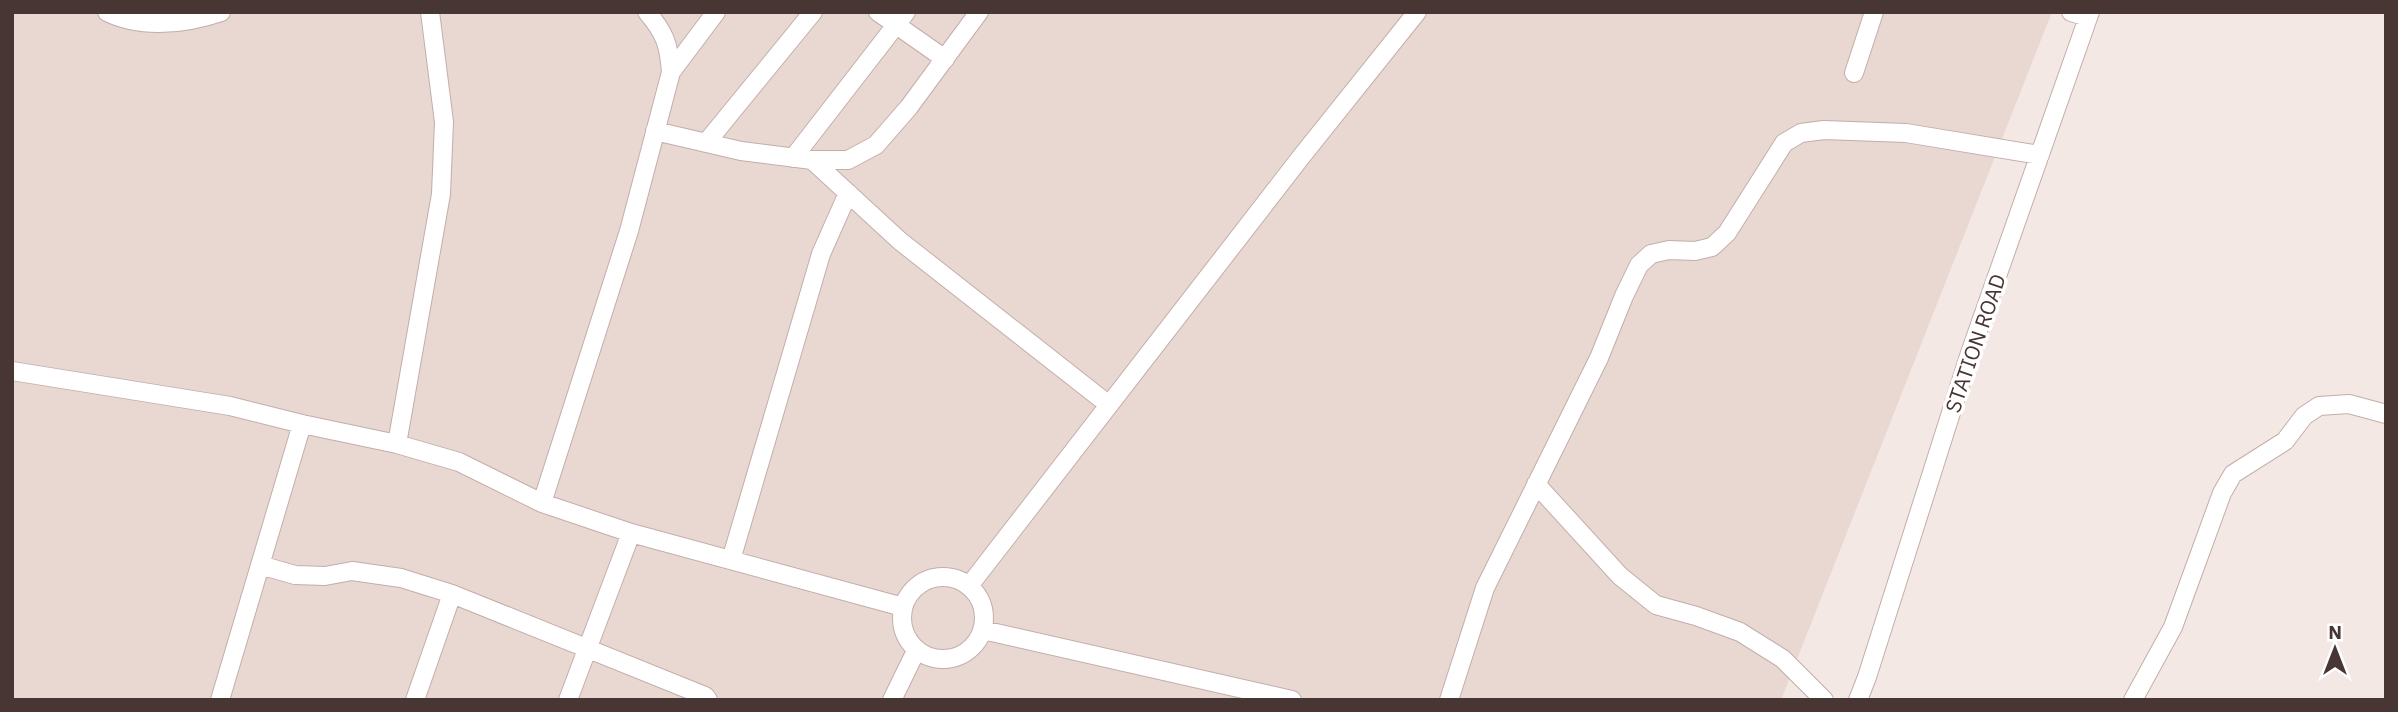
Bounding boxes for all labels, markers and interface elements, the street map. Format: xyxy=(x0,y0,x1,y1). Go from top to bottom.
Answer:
street label: STATION ROAD xyxy=(1938,270,2012,416)
north arrow xyxy=(2300,614,2370,684)
text: N xyxy=(2328,620,2342,644)

